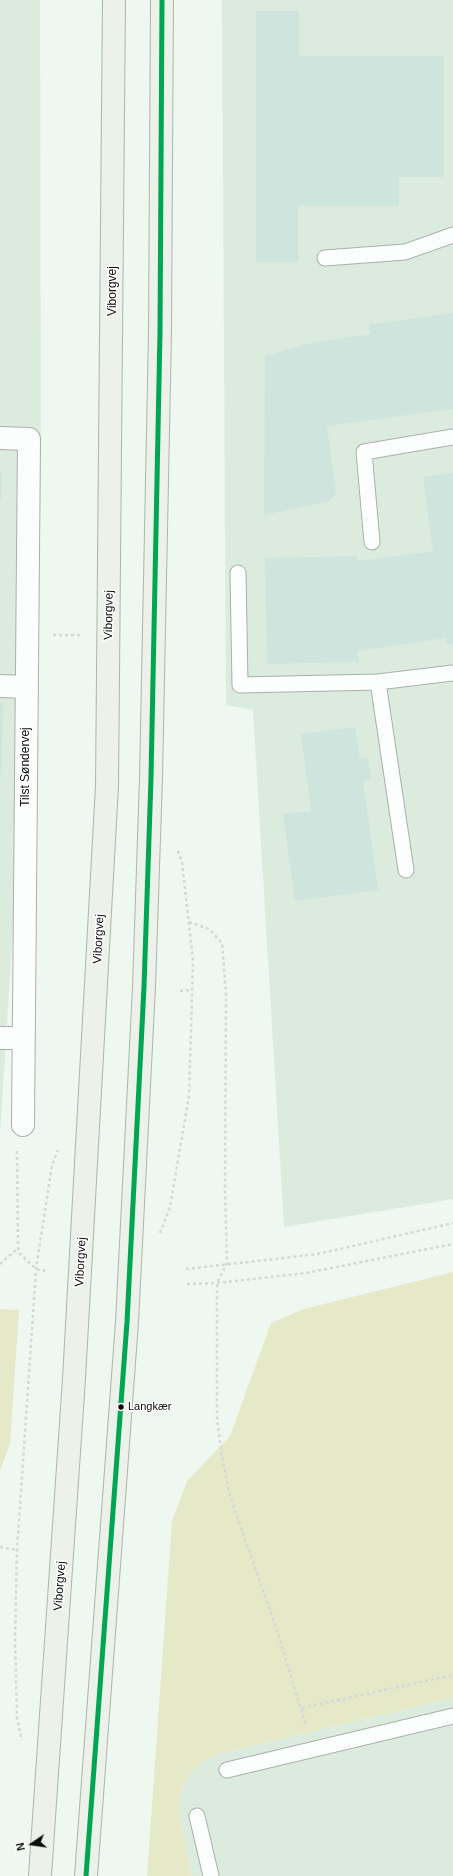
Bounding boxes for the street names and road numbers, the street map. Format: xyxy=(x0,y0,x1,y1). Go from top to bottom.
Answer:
street label: Viborgvej xyxy=(106,266,120,316)
street label: Viborgvej xyxy=(101,590,117,640)
street label: Tilst Søndervej xyxy=(19,727,33,807)
street label: Viborgvej xyxy=(91,914,107,964)
street label: Viborgvej xyxy=(73,1237,89,1287)
street label: Viborgvej xyxy=(51,1561,69,1611)

